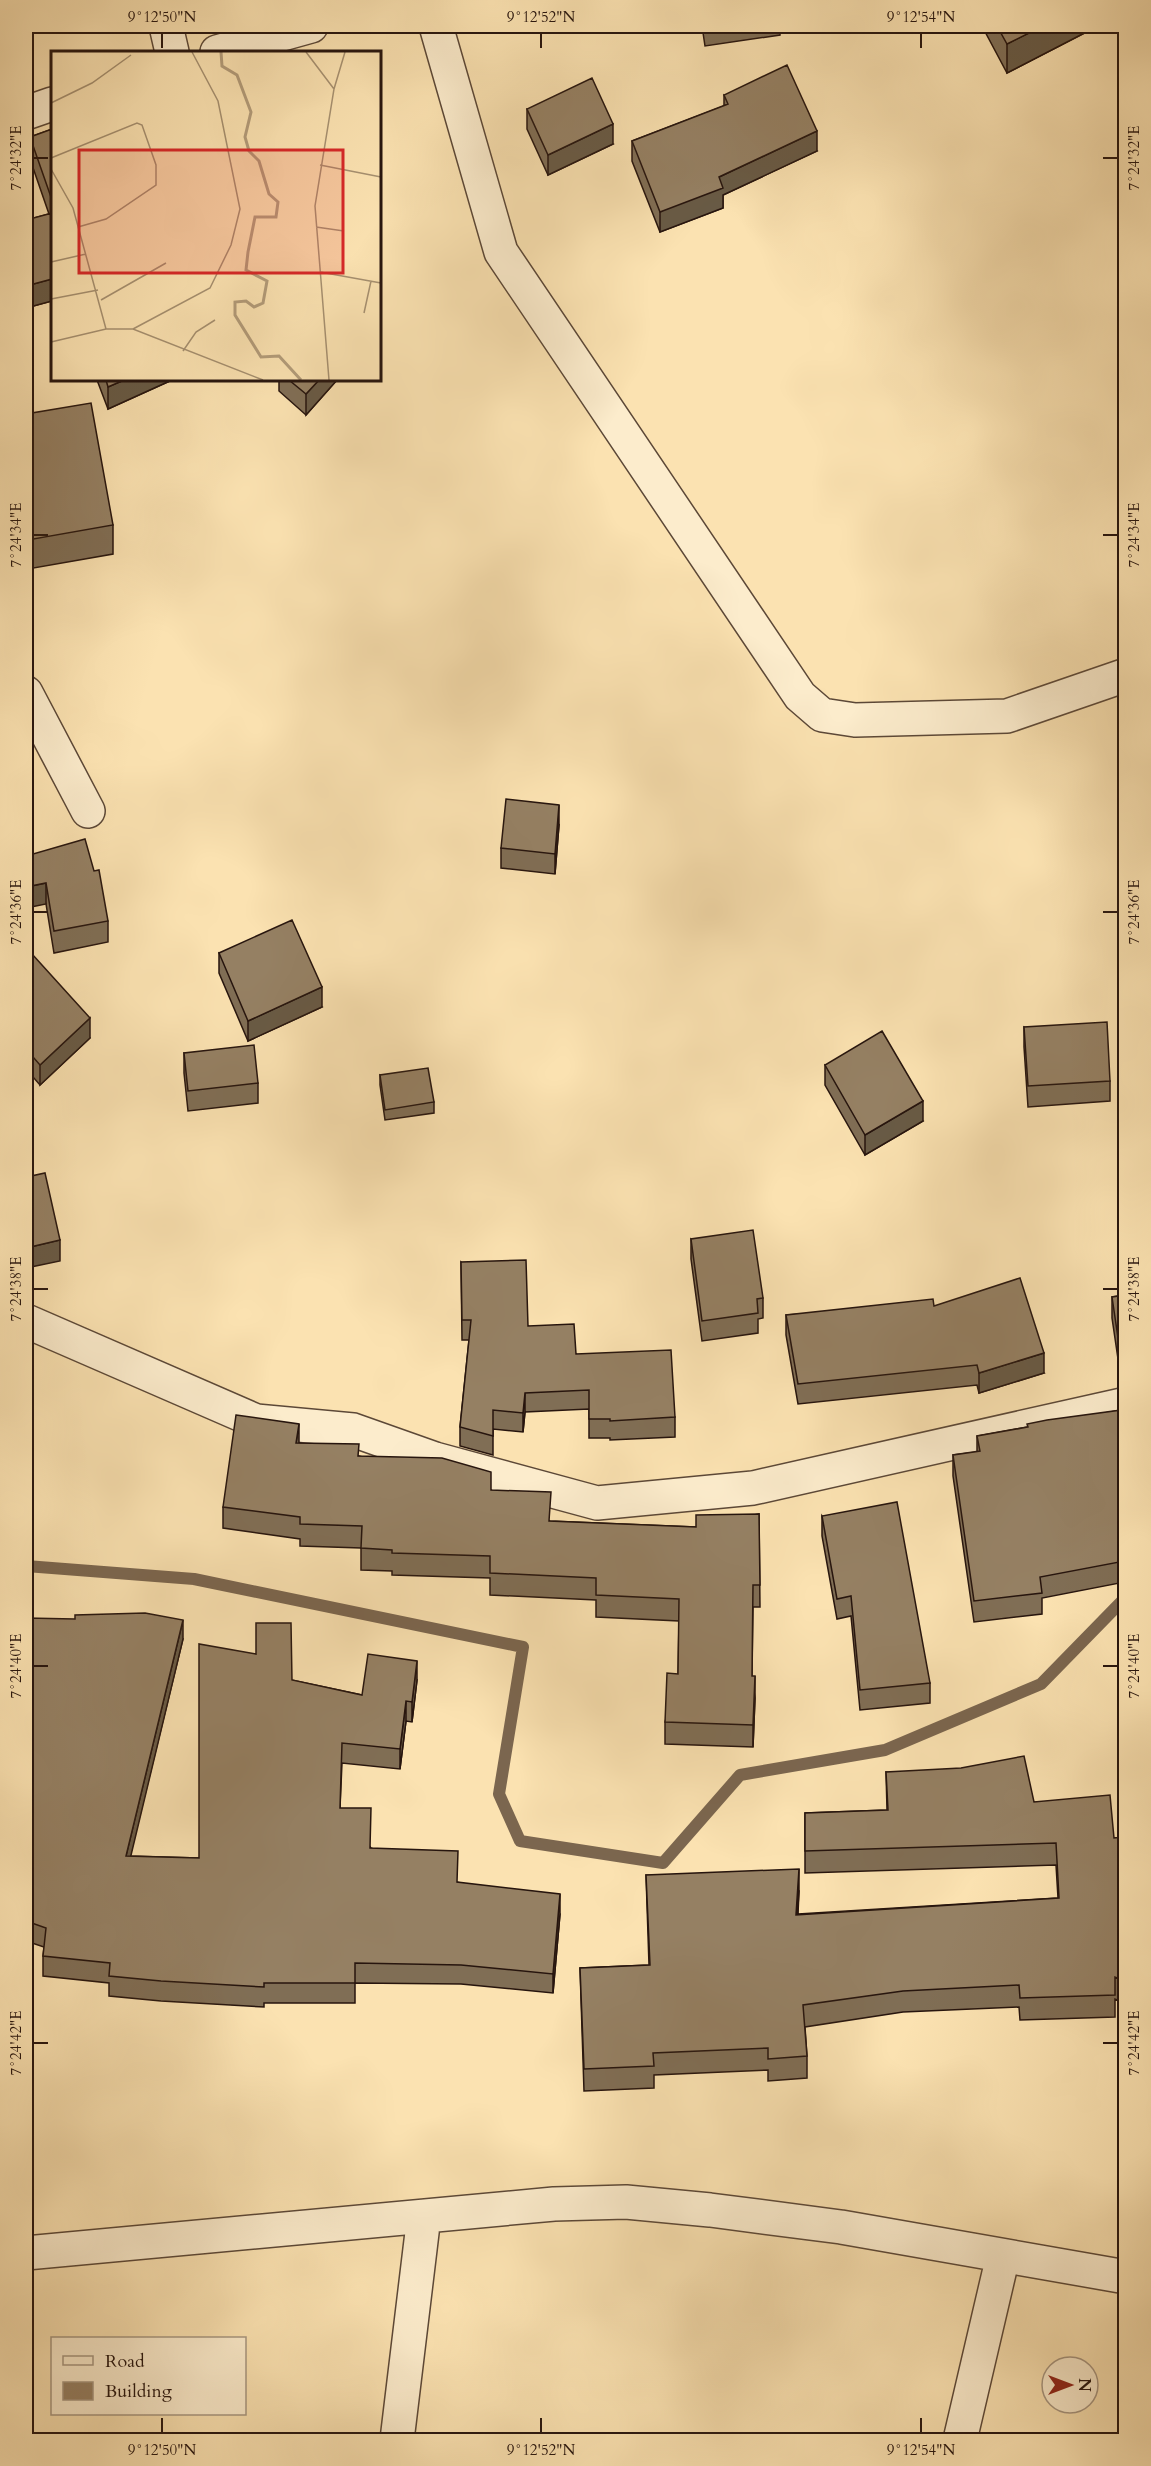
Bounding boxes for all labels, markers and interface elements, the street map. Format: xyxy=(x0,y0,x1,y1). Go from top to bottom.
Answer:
text: 9°12'50"N xyxy=(128,7,196,27)
text: 9°12'52"N xyxy=(507,7,575,27)
text: 9°12'54"N xyxy=(887,7,955,27)
inset map xyxy=(51,51,381,381)
text: 7°24'32"E xyxy=(6,126,26,190)
text: 7°24'32"E xyxy=(1124,126,1144,190)
text: 7°24'34"E xyxy=(6,503,26,567)
text: 7°24'34"E xyxy=(1124,503,1144,567)
text: 7°24'36"E xyxy=(6,880,26,944)
text: 7°24'36"E xyxy=(1124,880,1144,944)
text: 7°24'38"E xyxy=(6,1257,26,1321)
text: 7°24'38"E xyxy=(1124,1257,1144,1321)
text: 7°24'40"E xyxy=(6,1634,26,1698)
text: 7°24'40"E xyxy=(1124,1634,1144,1698)
text: 7°24'42"E xyxy=(6,2011,26,2075)
text: 7°24'42"E xyxy=(1124,2011,1144,2075)
legend xyxy=(51,2337,246,2415)
text: Road xyxy=(105,2349,145,2374)
north arrow xyxy=(1040,2355,1100,2415)
text: N xyxy=(1073,2378,1095,2392)
text: Building xyxy=(105,2379,173,2404)
text: 9°12'50"N xyxy=(128,2440,196,2460)
text: 9°12'52"N xyxy=(507,2440,575,2460)
text: 9°12'54"N xyxy=(887,2440,955,2460)

